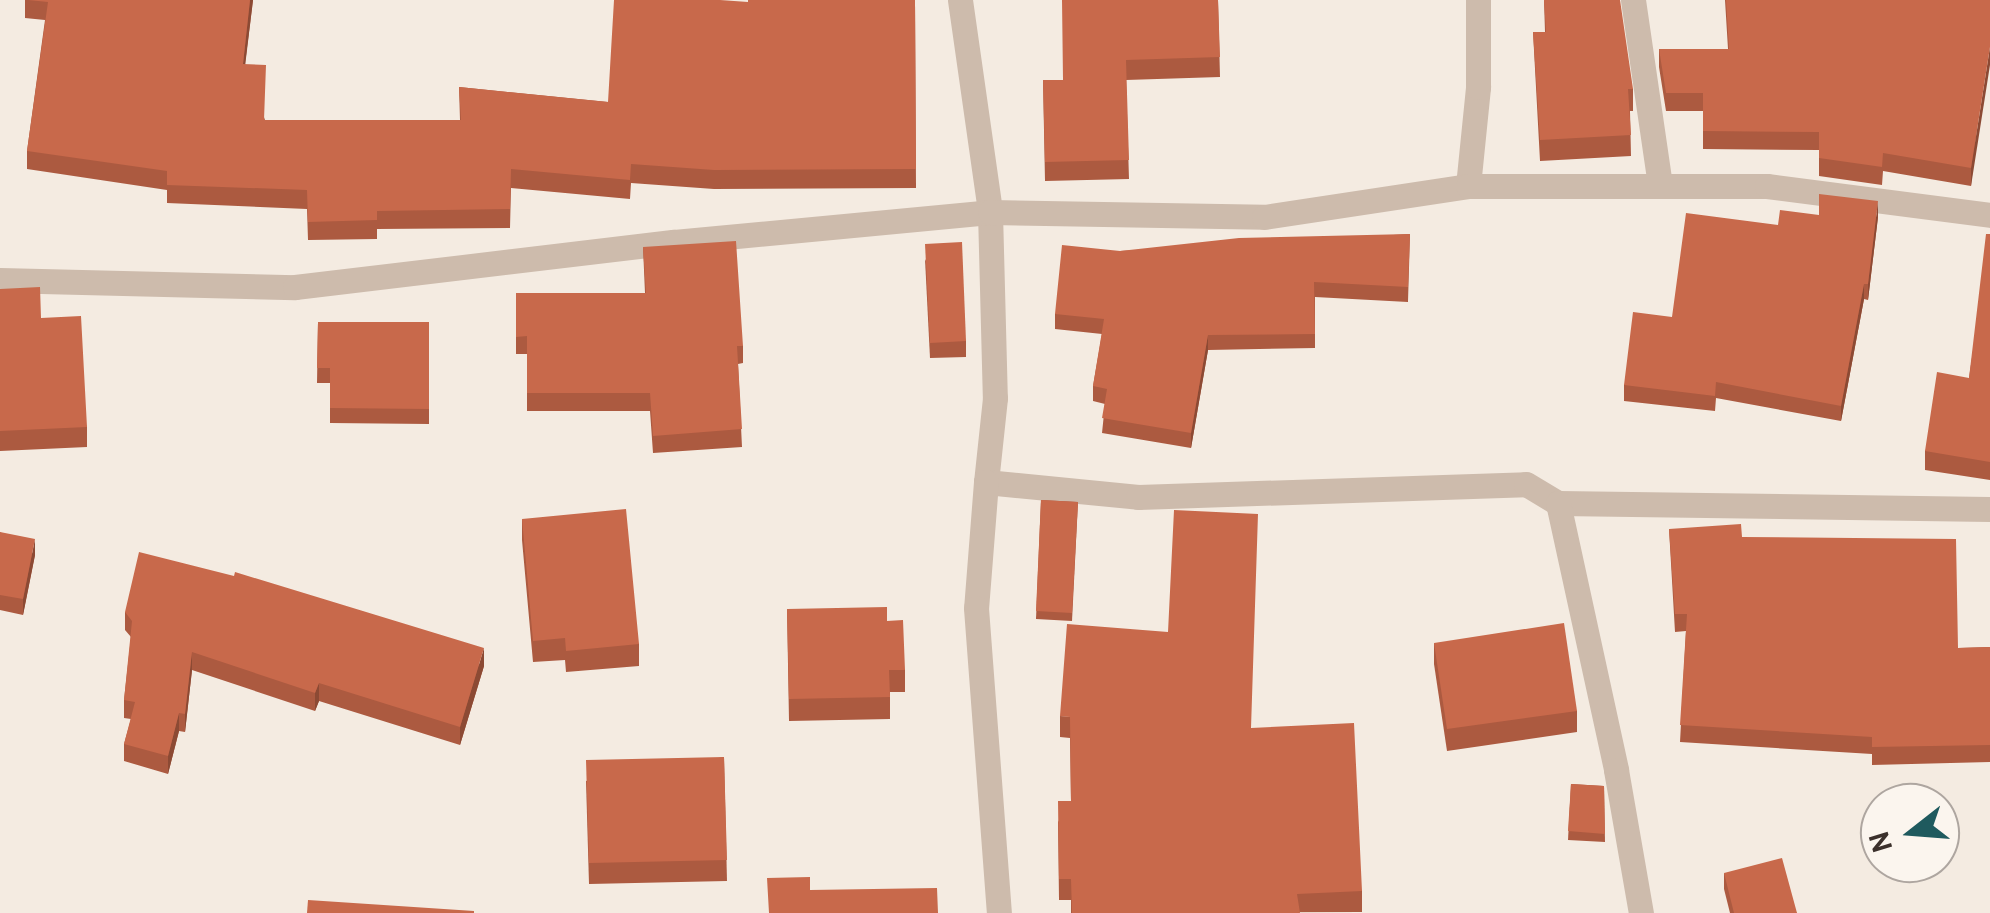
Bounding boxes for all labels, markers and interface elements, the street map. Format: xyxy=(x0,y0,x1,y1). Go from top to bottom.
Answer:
north arrow xyxy=(1860,783,1960,883)
text: N xyxy=(1863,826,1903,856)

